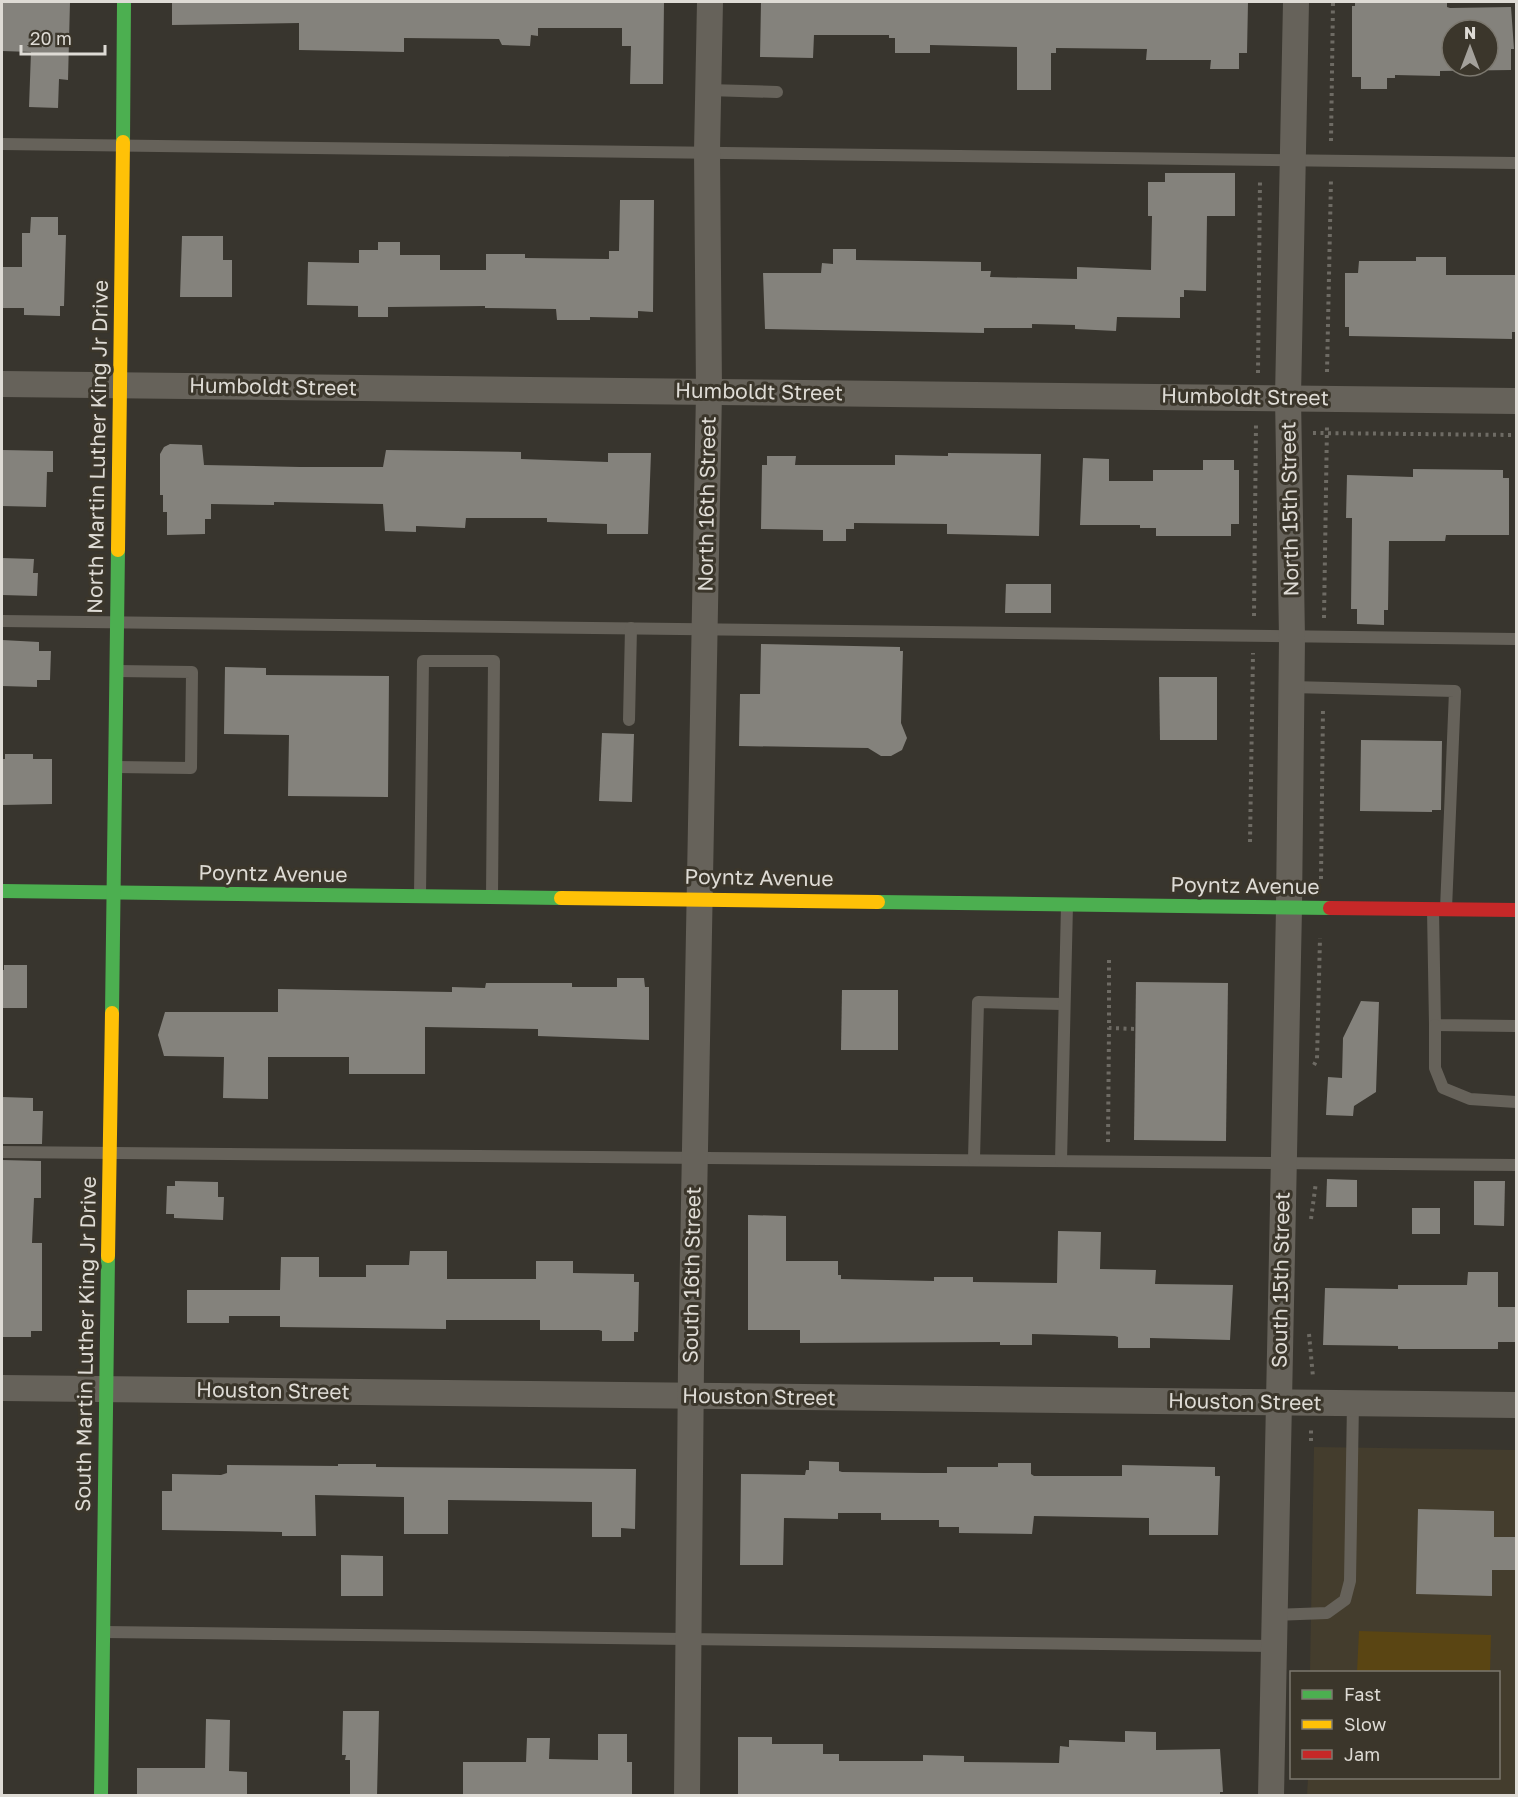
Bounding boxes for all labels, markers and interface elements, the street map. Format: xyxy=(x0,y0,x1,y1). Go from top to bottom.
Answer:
scale bar xyxy=(21,18,105,56)
north arrow xyxy=(1440,18,1500,78)
text: N xyxy=(1464,23,1476,43)
text: 20 m xyxy=(30,27,72,49)
street label: North Martin Luther King Jr Drive xyxy=(81,280,113,614)
street label: Humboldt Street xyxy=(189,372,357,400)
street label: Humboldt Street xyxy=(675,377,843,405)
street label: Humboldt Street xyxy=(1161,382,1329,410)
street label: North 16th Street xyxy=(691,416,721,592)
street label: North 15th Street xyxy=(1274,421,1304,597)
street label: Poyntz Avenue xyxy=(198,859,348,887)
street label: Poyntz Avenue xyxy=(684,863,834,891)
street label: Poyntz Avenue xyxy=(1170,871,1320,899)
street label: South Martin Luther King Jr Drive xyxy=(69,1176,101,1512)
street label: South 16th Street xyxy=(676,1186,706,1364)
street label: South 15th Street xyxy=(1265,1192,1295,1368)
street label: Houston Street xyxy=(196,1376,350,1404)
street label: Houston Street xyxy=(682,1382,836,1410)
street label: Houston Street xyxy=(1168,1387,1322,1415)
legend xyxy=(1290,1671,1500,1779)
text: Fast xyxy=(1344,1683,1381,1705)
text: Slow xyxy=(1344,1713,1387,1735)
text: Jam xyxy=(1344,1743,1380,1765)

